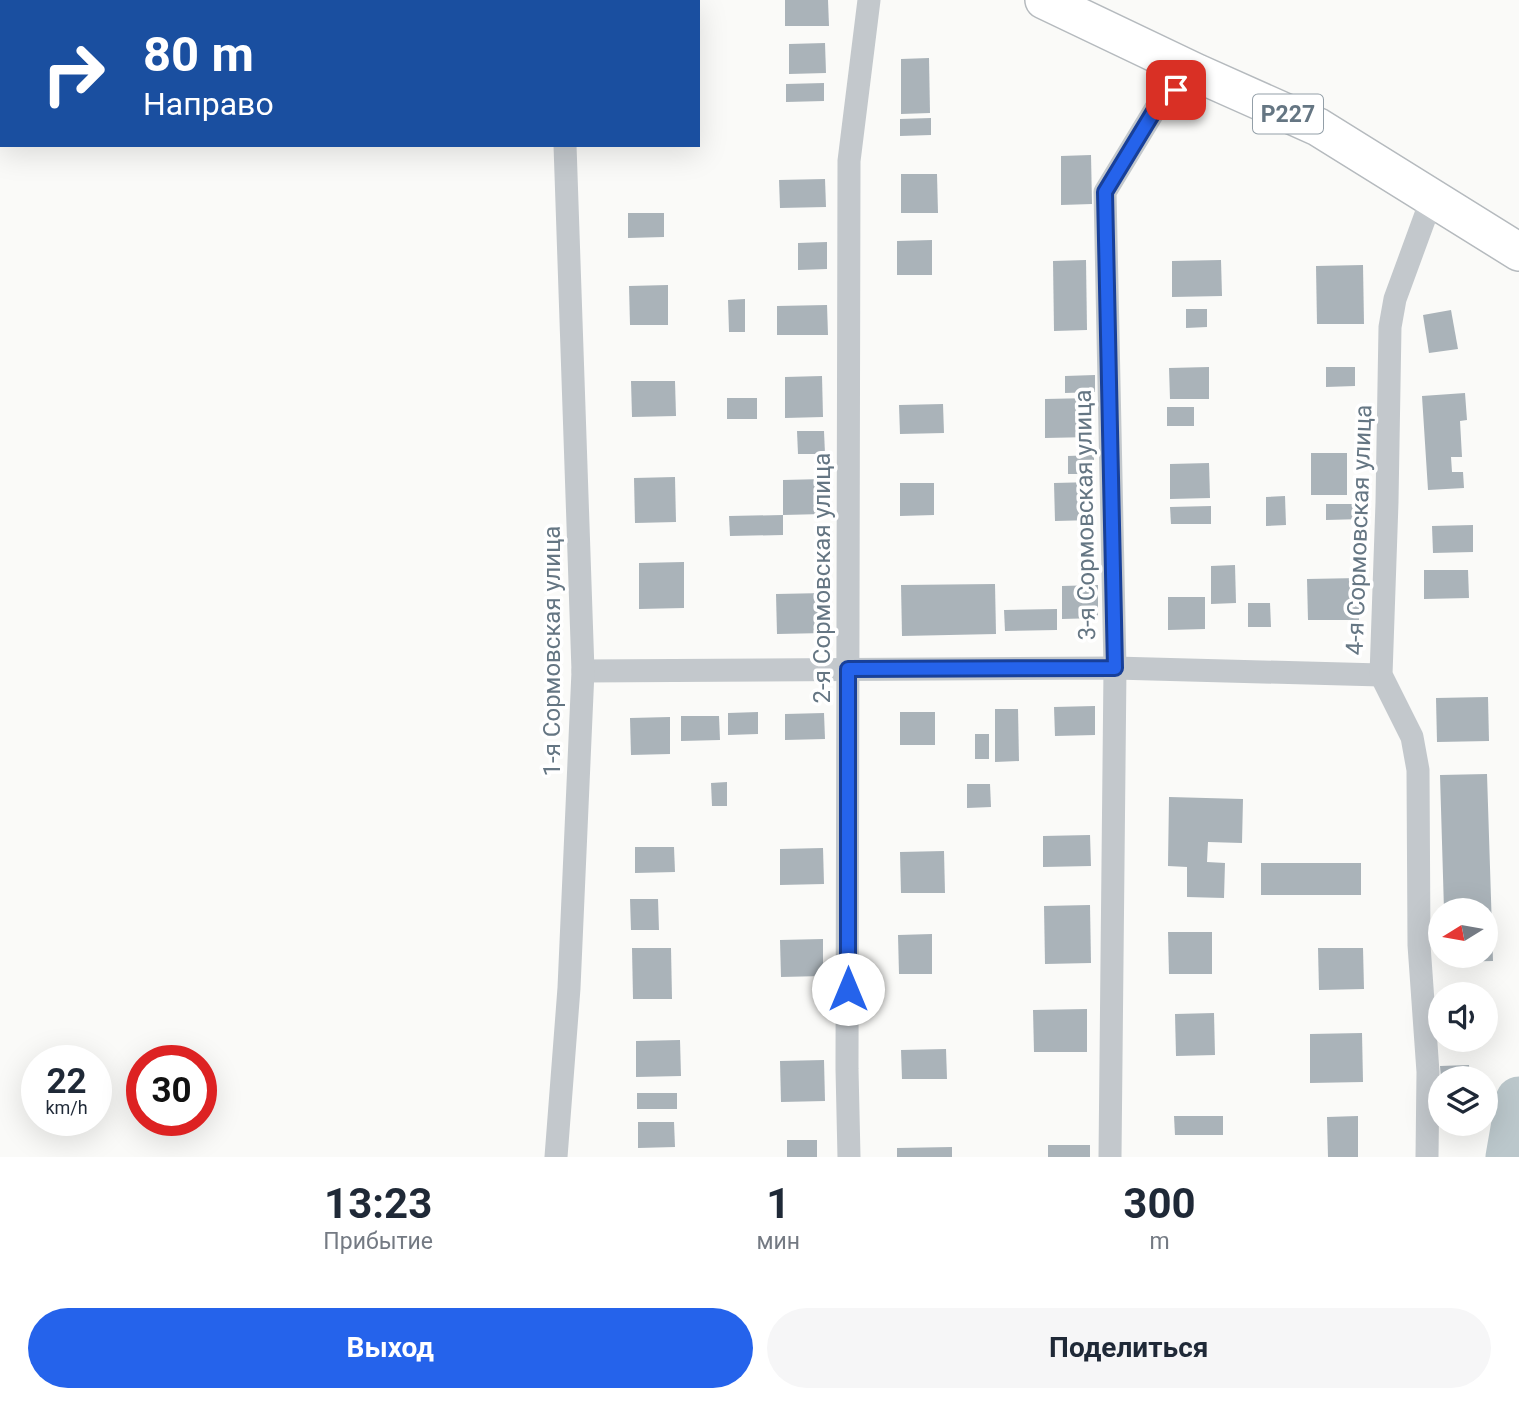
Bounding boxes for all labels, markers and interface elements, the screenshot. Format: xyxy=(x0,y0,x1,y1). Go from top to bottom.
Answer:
text: 80 m xyxy=(143,26,254,83)
icon: right xyxy=(28,28,119,119)
pin xyxy=(1146,60,1206,120)
icon: arrive xyxy=(1157,71,1195,109)
text: Направо xyxy=(143,85,274,123)
road number: Р227 xyxy=(1253,94,1323,134)
street label: 3-я Сормовская улица xyxy=(1069,389,1101,641)
street label: 4-я Сормовская улица xyxy=(1341,404,1377,656)
street label: 2-я Сормовская улица xyxy=(808,453,836,703)
street label: 1-я Сормовская улица xyxy=(538,526,566,776)
north arrow xyxy=(1428,898,1498,968)
map controls xyxy=(1428,898,1498,1136)
position arrow xyxy=(811,952,885,1026)
button: sound xyxy=(1428,982,1498,1052)
speed limit sign: 30 xyxy=(126,1045,217,1136)
text: 22 xyxy=(46,1061,87,1102)
button: layers xyxy=(1428,1066,1498,1136)
text: km/h xyxy=(45,1097,88,1118)
text: 13:23 xyxy=(324,1179,432,1228)
text: 1 xyxy=(766,1179,790,1228)
text: 300 xyxy=(1123,1179,1196,1228)
text: Прибытие xyxy=(323,1228,433,1255)
text: мин xyxy=(756,1228,800,1255)
text: m xyxy=(1149,1228,1170,1255)
button: Выход xyxy=(28,1308,753,1388)
button: Поделиться xyxy=(767,1308,1491,1388)

